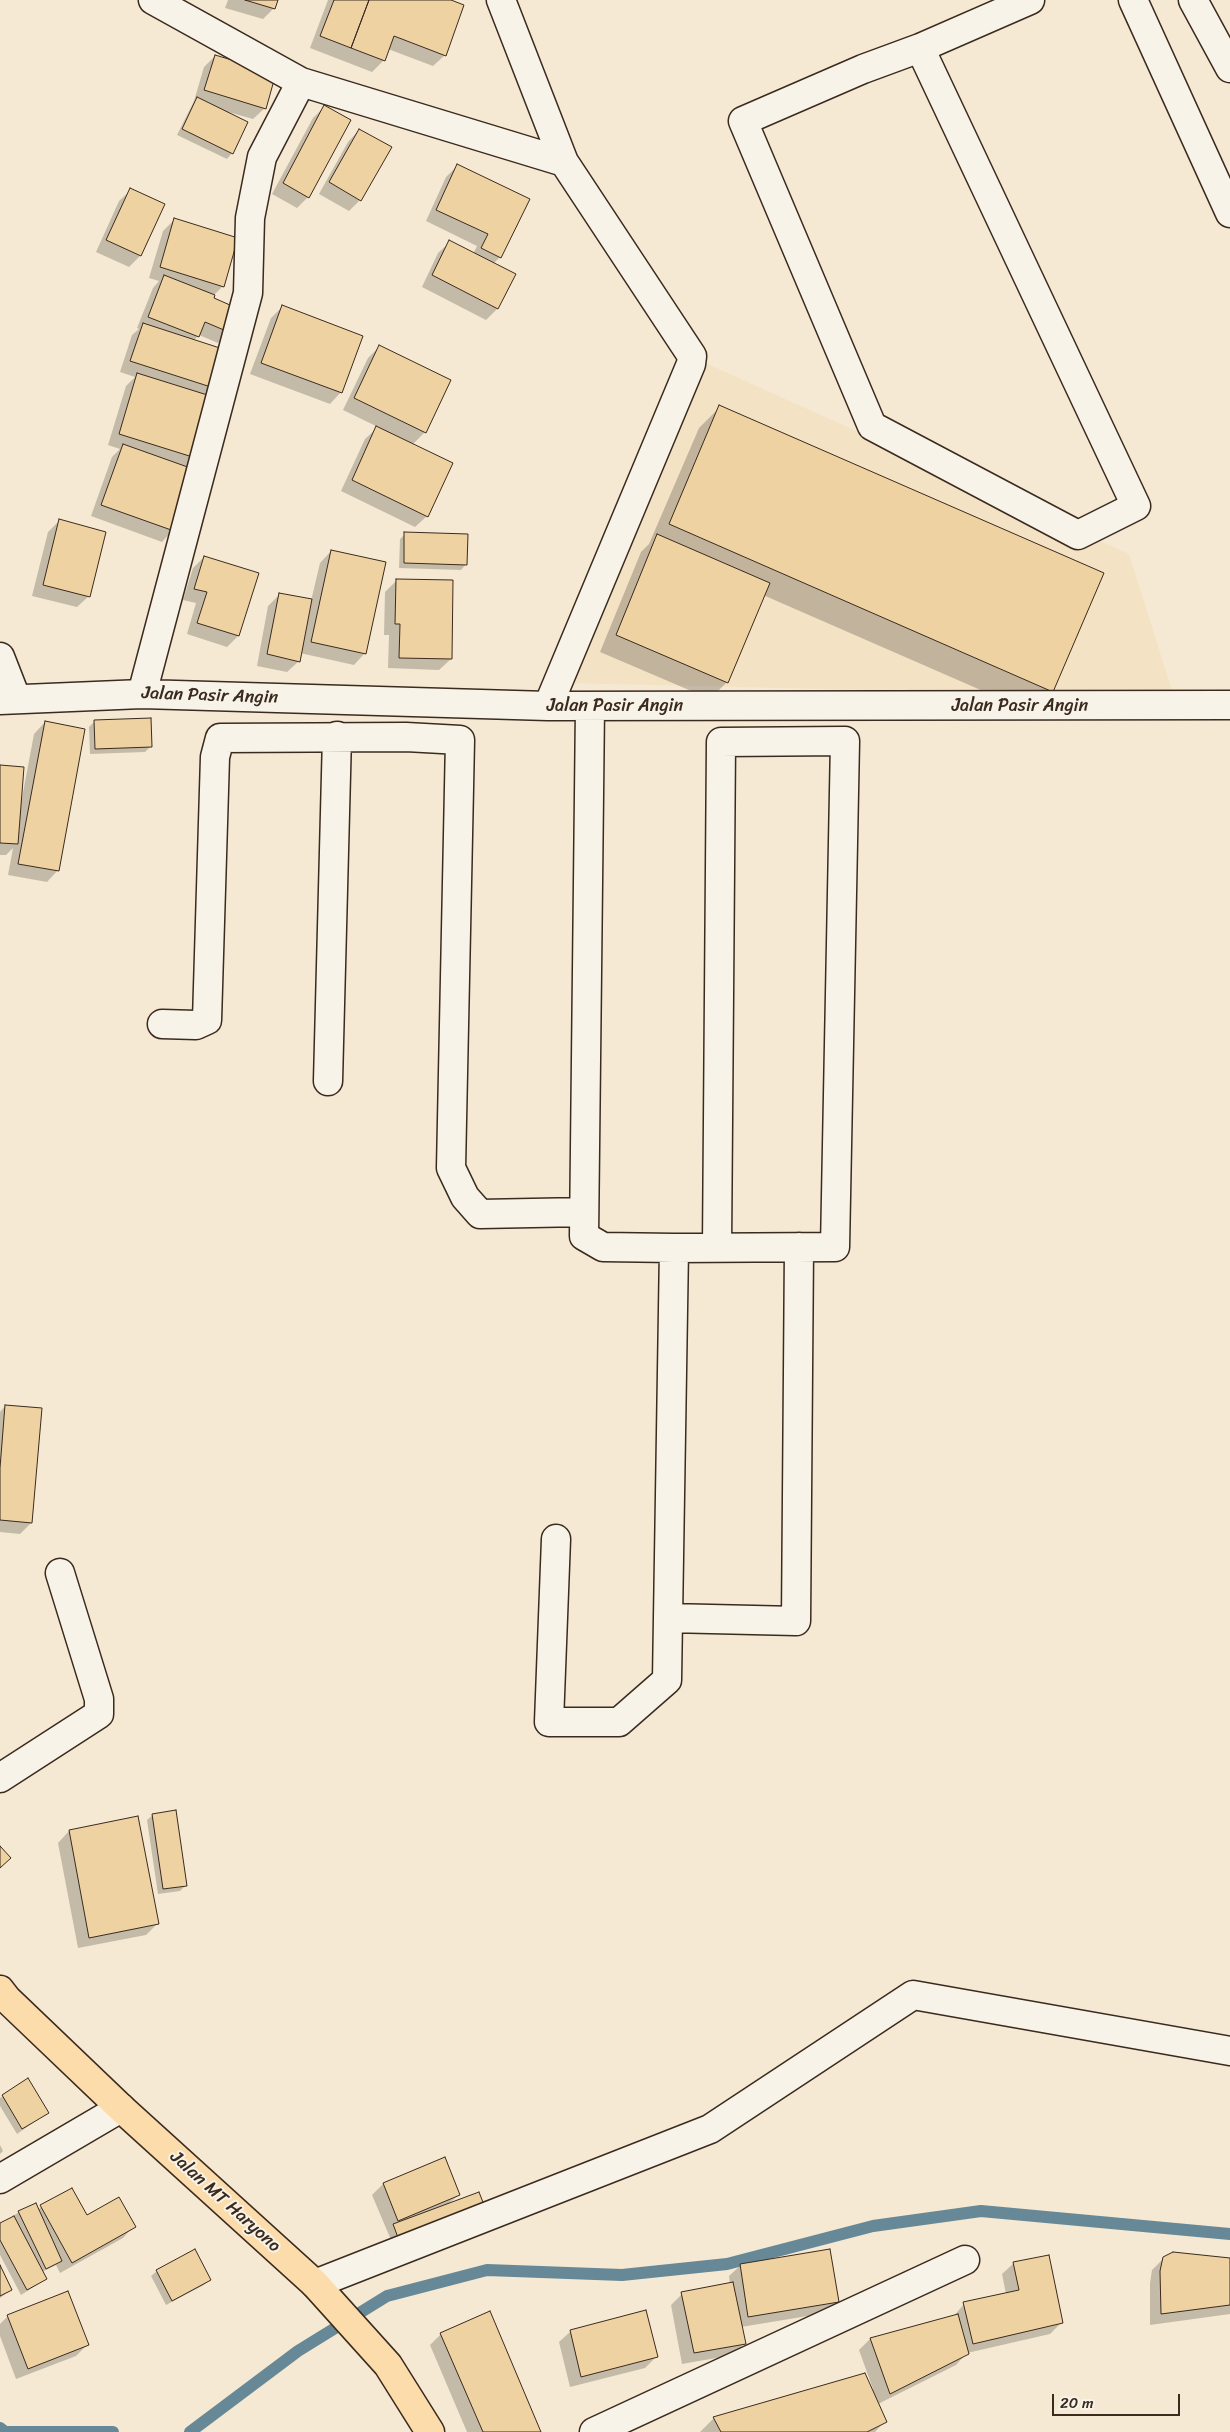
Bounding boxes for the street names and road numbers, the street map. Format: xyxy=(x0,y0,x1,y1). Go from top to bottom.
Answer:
street label: Jalan Pasir Angin xyxy=(141,683,279,709)
street label: Jalan Pasir Angin xyxy=(547,695,683,717)
street label: Jalan Pasir Angin xyxy=(952,695,1088,717)
street label: Jalan MT Haryono xyxy=(165,2147,285,2257)

